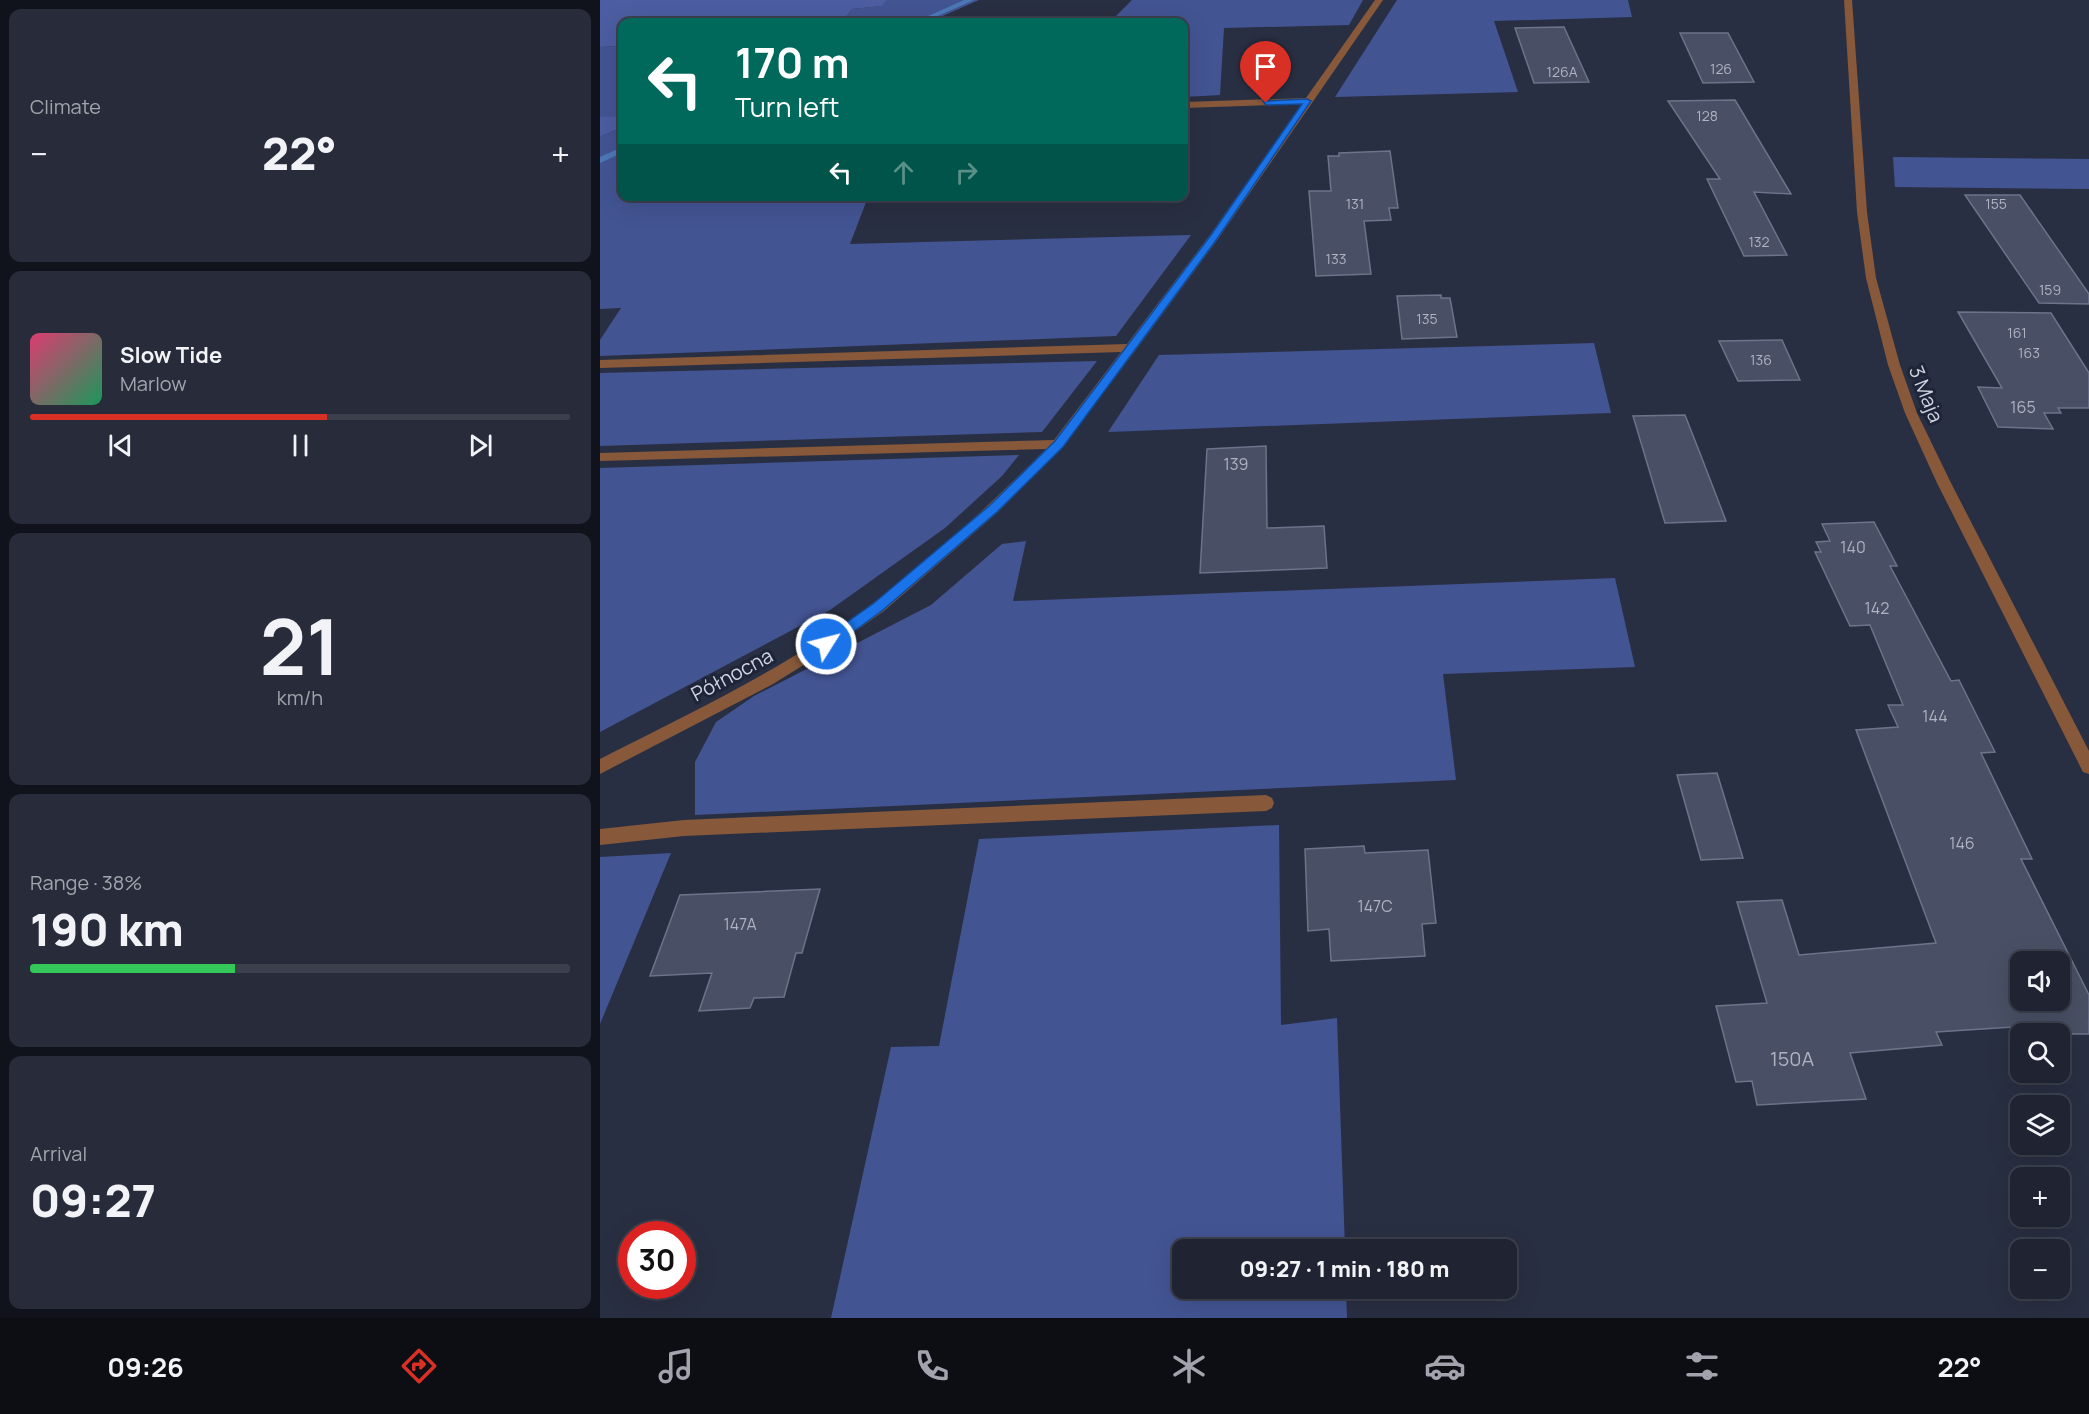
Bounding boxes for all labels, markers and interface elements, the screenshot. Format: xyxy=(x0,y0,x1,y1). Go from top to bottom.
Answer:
text: 170 m xyxy=(735,33,850,91)
pin xyxy=(1240,41,1291,103)
icon: left xyxy=(636,42,714,120)
icon: arrive xyxy=(1249,50,1282,83)
house number: 126 xyxy=(1710,59,1732,78)
house number: 126A xyxy=(1547,62,1578,81)
text: Turn left xyxy=(735,88,839,125)
text: Climate xyxy=(30,93,101,120)
house number: 128 xyxy=(1696,106,1718,125)
text: 22° xyxy=(262,122,337,184)
text: − xyxy=(30,131,48,176)
text: + xyxy=(551,131,570,176)
icon: left xyxy=(824,156,857,189)
icon: ahead xyxy=(887,156,920,189)
icon: right xyxy=(950,156,983,189)
house number: 131 xyxy=(1346,194,1364,213)
house number: 155 xyxy=(1985,194,2007,213)
house number: 132 xyxy=(1748,232,1770,251)
house number: 133 xyxy=(1326,249,1346,268)
house number: 159 xyxy=(2039,280,2061,299)
house number: 135 xyxy=(1416,309,1438,328)
house number: 161 xyxy=(2007,323,2027,342)
text: Slow Tide xyxy=(120,340,222,370)
house number: 163 xyxy=(2018,343,2040,362)
house number: 136 xyxy=(1750,350,1772,369)
street label: 3 Maja xyxy=(1903,361,1950,426)
text: Marlow xyxy=(120,370,187,397)
house number: 165 xyxy=(2010,396,2036,418)
icon: previous xyxy=(104,429,137,462)
icon: pause xyxy=(284,429,317,462)
icon: next xyxy=(464,429,497,462)
house number: 139 xyxy=(1223,453,1249,475)
house number: 140 xyxy=(1840,536,1866,558)
text: 21 xyxy=(260,592,340,698)
house number: 142 xyxy=(1865,597,1889,619)
position arrow xyxy=(794,612,858,676)
street label: Północna xyxy=(686,642,777,707)
text: km/h xyxy=(277,684,323,711)
house number: 144 xyxy=(1922,705,1948,727)
house number: 146 xyxy=(1949,832,1975,854)
text: Range · 38% xyxy=(30,869,142,896)
house number: 147C xyxy=(1357,895,1393,917)
text: 190 km xyxy=(30,898,184,960)
house number: 147A xyxy=(723,913,757,935)
map controls xyxy=(2010,951,2070,1299)
button: sound xyxy=(2010,951,2070,1011)
button: search xyxy=(2010,1023,2070,1083)
house number: 150A xyxy=(1770,1045,1814,1072)
button: layers xyxy=(2010,1095,2070,1155)
text: Arrival xyxy=(30,1140,87,1167)
button: + xyxy=(2010,1167,2070,1227)
text: 09:27 xyxy=(30,1169,156,1231)
speed limit sign: 30 xyxy=(618,1221,696,1299)
button: − xyxy=(2010,1239,2070,1299)
text: 09:27 · 1 min · 180 m xyxy=(1240,1254,1449,1284)
icon: directions xyxy=(398,1345,440,1387)
icon: music xyxy=(655,1345,697,1387)
icon: phone xyxy=(911,1345,953,1387)
icon: climate xyxy=(1168,1345,1210,1387)
icon: car xyxy=(1424,1345,1466,1387)
icon: filters xyxy=(1681,1345,1723,1387)
text: 09:26 xyxy=(107,1348,184,1385)
text: 22° xyxy=(1937,1348,1982,1385)

